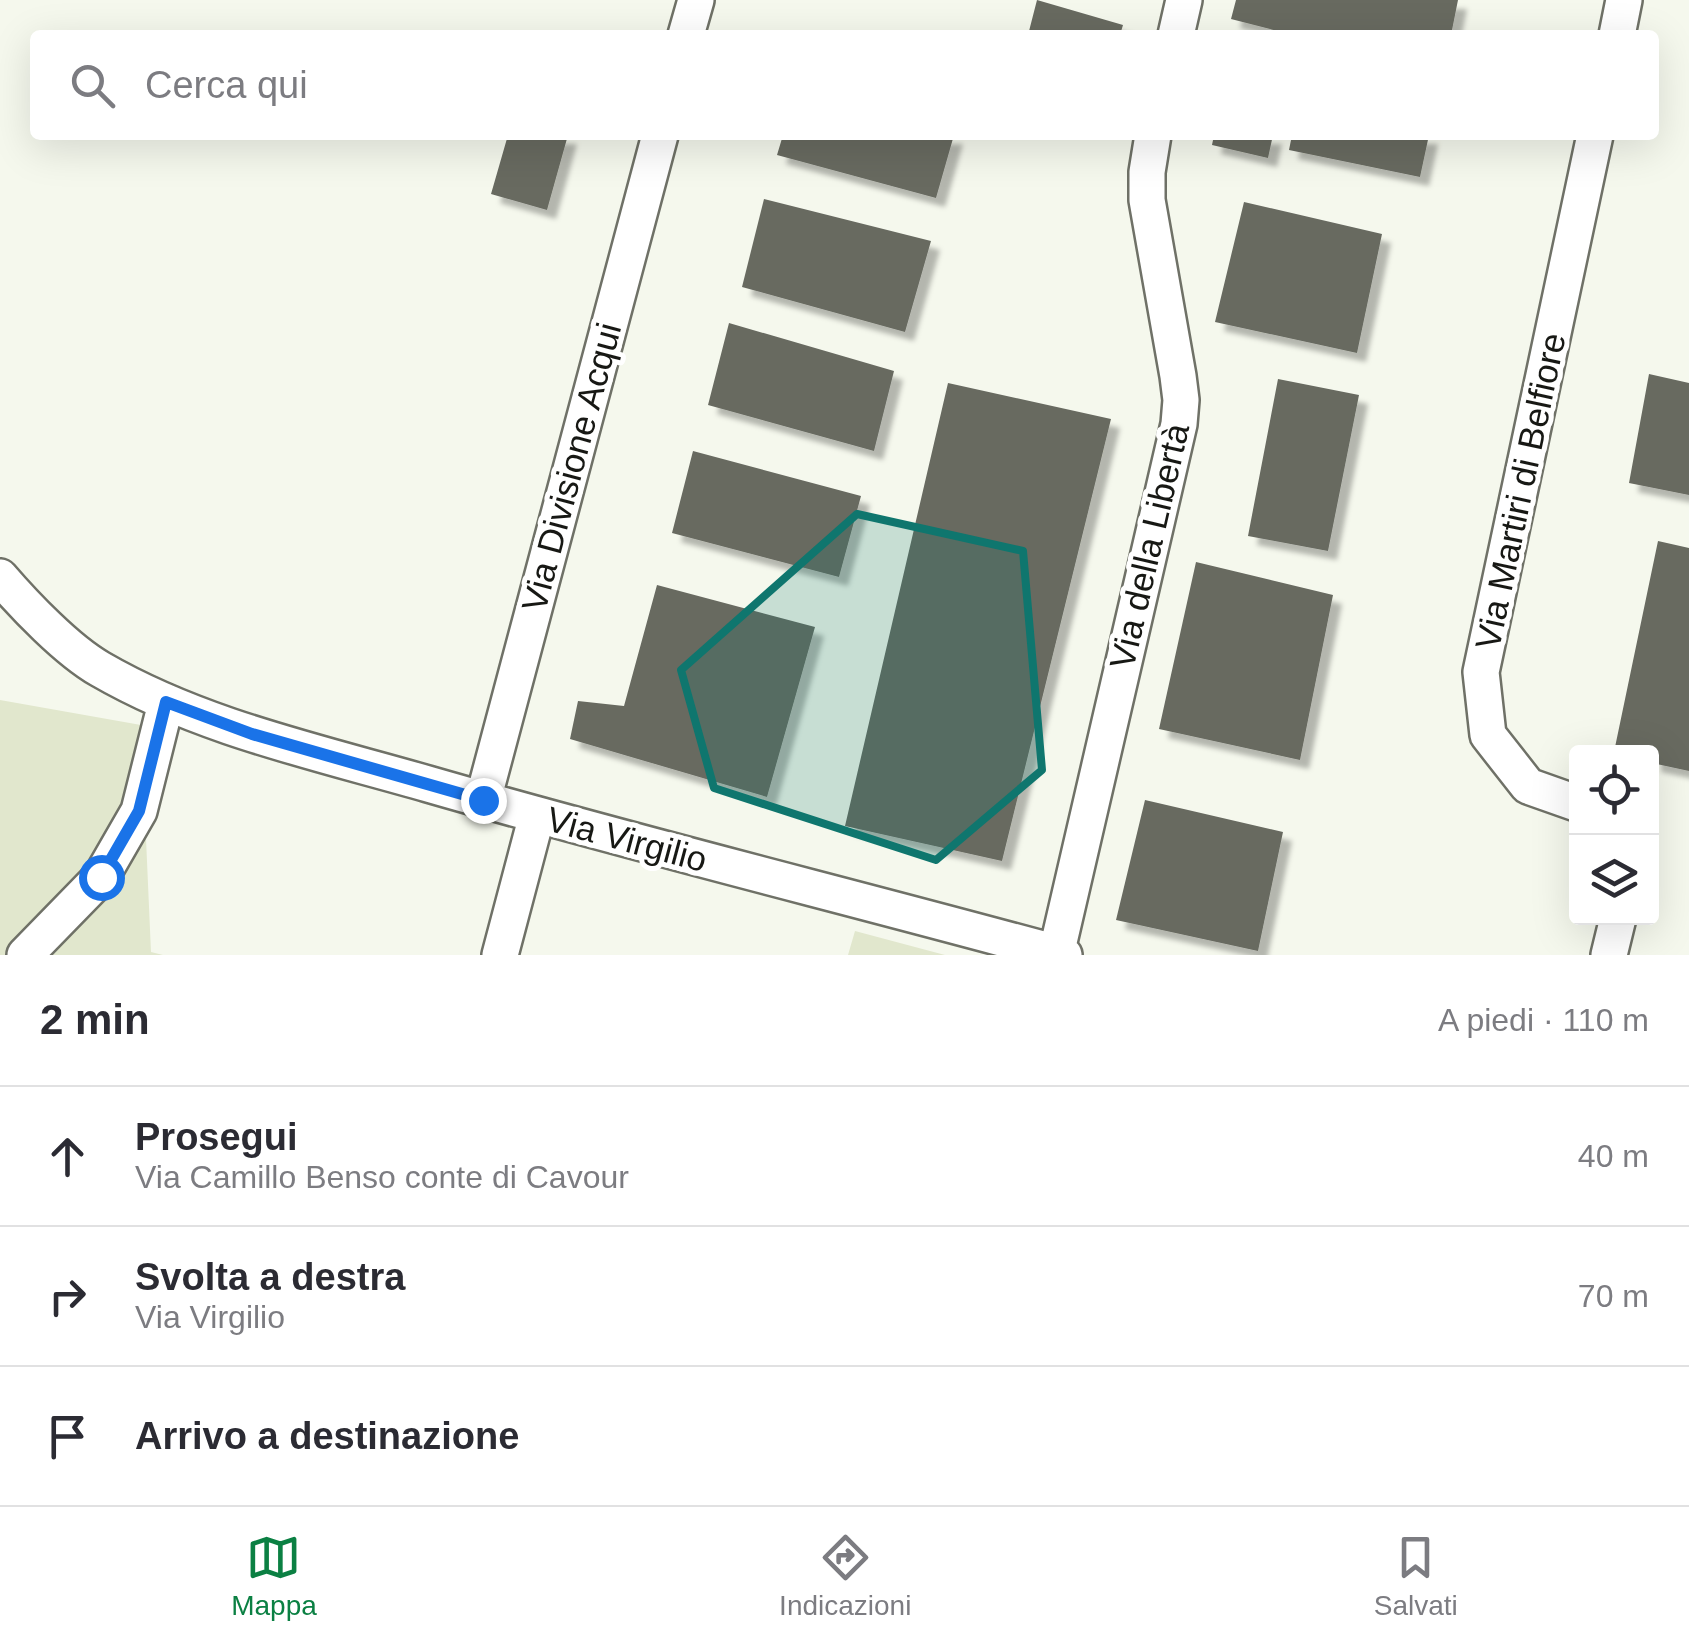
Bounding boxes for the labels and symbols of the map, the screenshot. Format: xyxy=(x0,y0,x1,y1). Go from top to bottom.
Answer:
street label: Via Divisione Acqui xyxy=(514,318,628,616)
street label: Via Martiri di Belfiore xyxy=(1467,329,1573,653)
street label: Via della Libertà xyxy=(1102,419,1196,672)
route end xyxy=(461,778,507,824)
street label: Via Virgilio xyxy=(543,799,711,879)
route start xyxy=(79,855,125,901)

